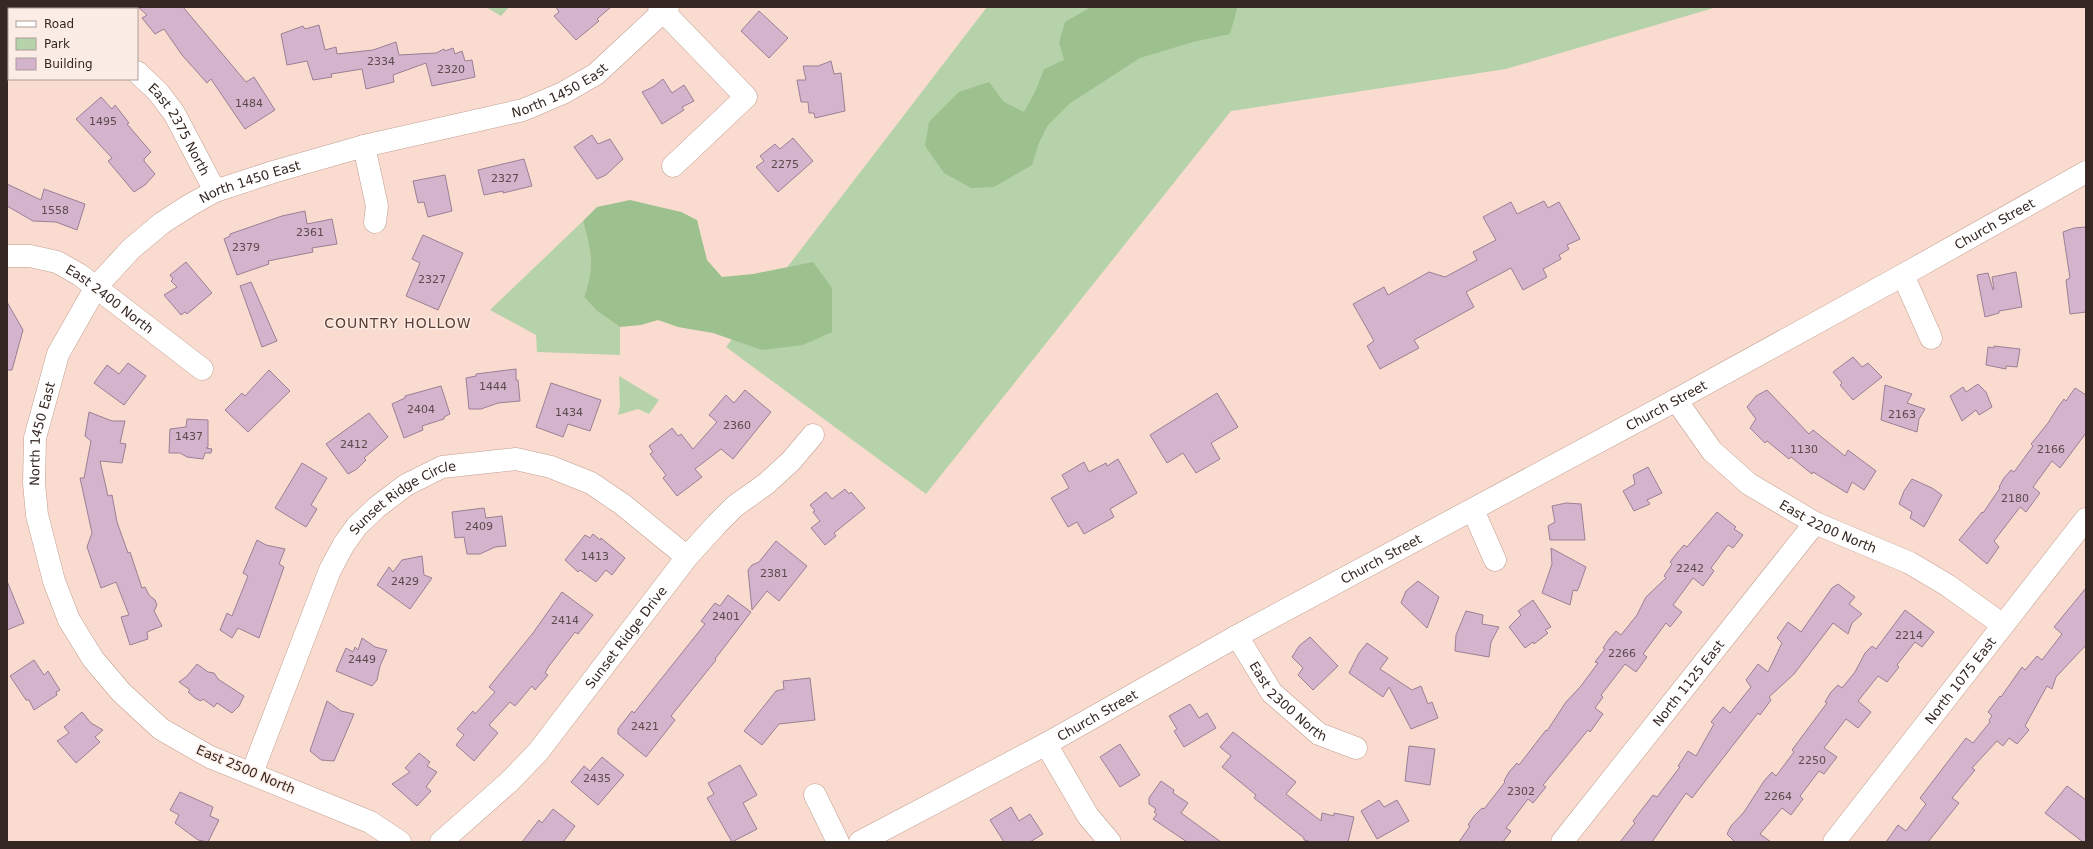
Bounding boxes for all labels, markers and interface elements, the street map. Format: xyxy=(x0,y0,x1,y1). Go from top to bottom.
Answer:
legend xyxy=(8,8,138,80)
text: Road xyxy=(44,17,74,31)
text: Park xyxy=(44,37,70,51)
house number: 2334 xyxy=(367,55,395,68)
text: Building xyxy=(44,57,93,71)
street label: North 1450 East xyxy=(510,60,611,120)
house number: 2320 xyxy=(437,63,465,76)
street label: East 2375 North xyxy=(145,80,213,178)
house number: 1484 xyxy=(235,97,263,110)
house number: 1495 xyxy=(89,115,117,128)
street label: North 1450 East xyxy=(197,158,302,206)
house number: 2275 xyxy=(771,158,799,171)
house number: 2327 xyxy=(491,172,519,185)
street label: Church Street xyxy=(1952,195,2037,253)
house number: 1558 xyxy=(41,204,69,217)
house number: 2361 xyxy=(296,226,324,239)
house number: 2379 xyxy=(232,241,260,254)
street label: East 2400 North xyxy=(63,262,156,337)
house number: 2327 xyxy=(418,273,446,286)
district label: COUNTRY HOLLOW xyxy=(324,315,472,331)
street label: Church Street xyxy=(1623,378,1709,434)
street label: North 1450 East xyxy=(27,380,58,486)
house number: 1444 xyxy=(479,380,507,393)
house number: 2404 xyxy=(407,403,435,416)
house number: 1434 xyxy=(555,406,583,419)
house number: 2163 xyxy=(1888,408,1916,421)
house number: 2360 xyxy=(723,419,751,432)
house number: 1437 xyxy=(175,430,203,443)
house number: 2412 xyxy=(340,438,368,451)
house number: 1130 xyxy=(1790,443,1818,456)
house number: 2166 xyxy=(2037,443,2065,456)
street label: Sunset Ridge Circle xyxy=(346,459,457,538)
house number: 2180 xyxy=(2001,492,2029,505)
street label: East 2200 North xyxy=(1777,497,1879,556)
house number: 2409 xyxy=(465,520,493,533)
street label: Church Street xyxy=(1338,531,1424,587)
house number: 1413 xyxy=(581,550,609,563)
house number: 2242 xyxy=(1676,562,1704,575)
house number: 2381 xyxy=(760,567,788,580)
house number: 2429 xyxy=(391,575,419,588)
street label: Sunset Ridge Drive xyxy=(582,583,670,692)
house number: 2401 xyxy=(712,610,740,623)
house number: 2414 xyxy=(551,614,579,627)
house number: 2214 xyxy=(1895,629,1923,642)
street label: North 1075 East xyxy=(1922,634,1999,727)
street label: North 1125 East xyxy=(1650,637,1727,729)
house number: 2266 xyxy=(1608,647,1636,660)
house number: 2449 xyxy=(348,653,376,666)
street label: East 2300 North xyxy=(1246,659,1329,744)
street label: Church Street xyxy=(1055,687,1140,744)
house number: 2421 xyxy=(631,720,659,733)
street label: East 2500 North xyxy=(194,742,297,797)
house number: 2250 xyxy=(1798,754,1826,767)
house number: 2435 xyxy=(583,772,611,785)
house number: 2302 xyxy=(1507,785,1535,798)
house number: 2264 xyxy=(1764,790,1792,803)

